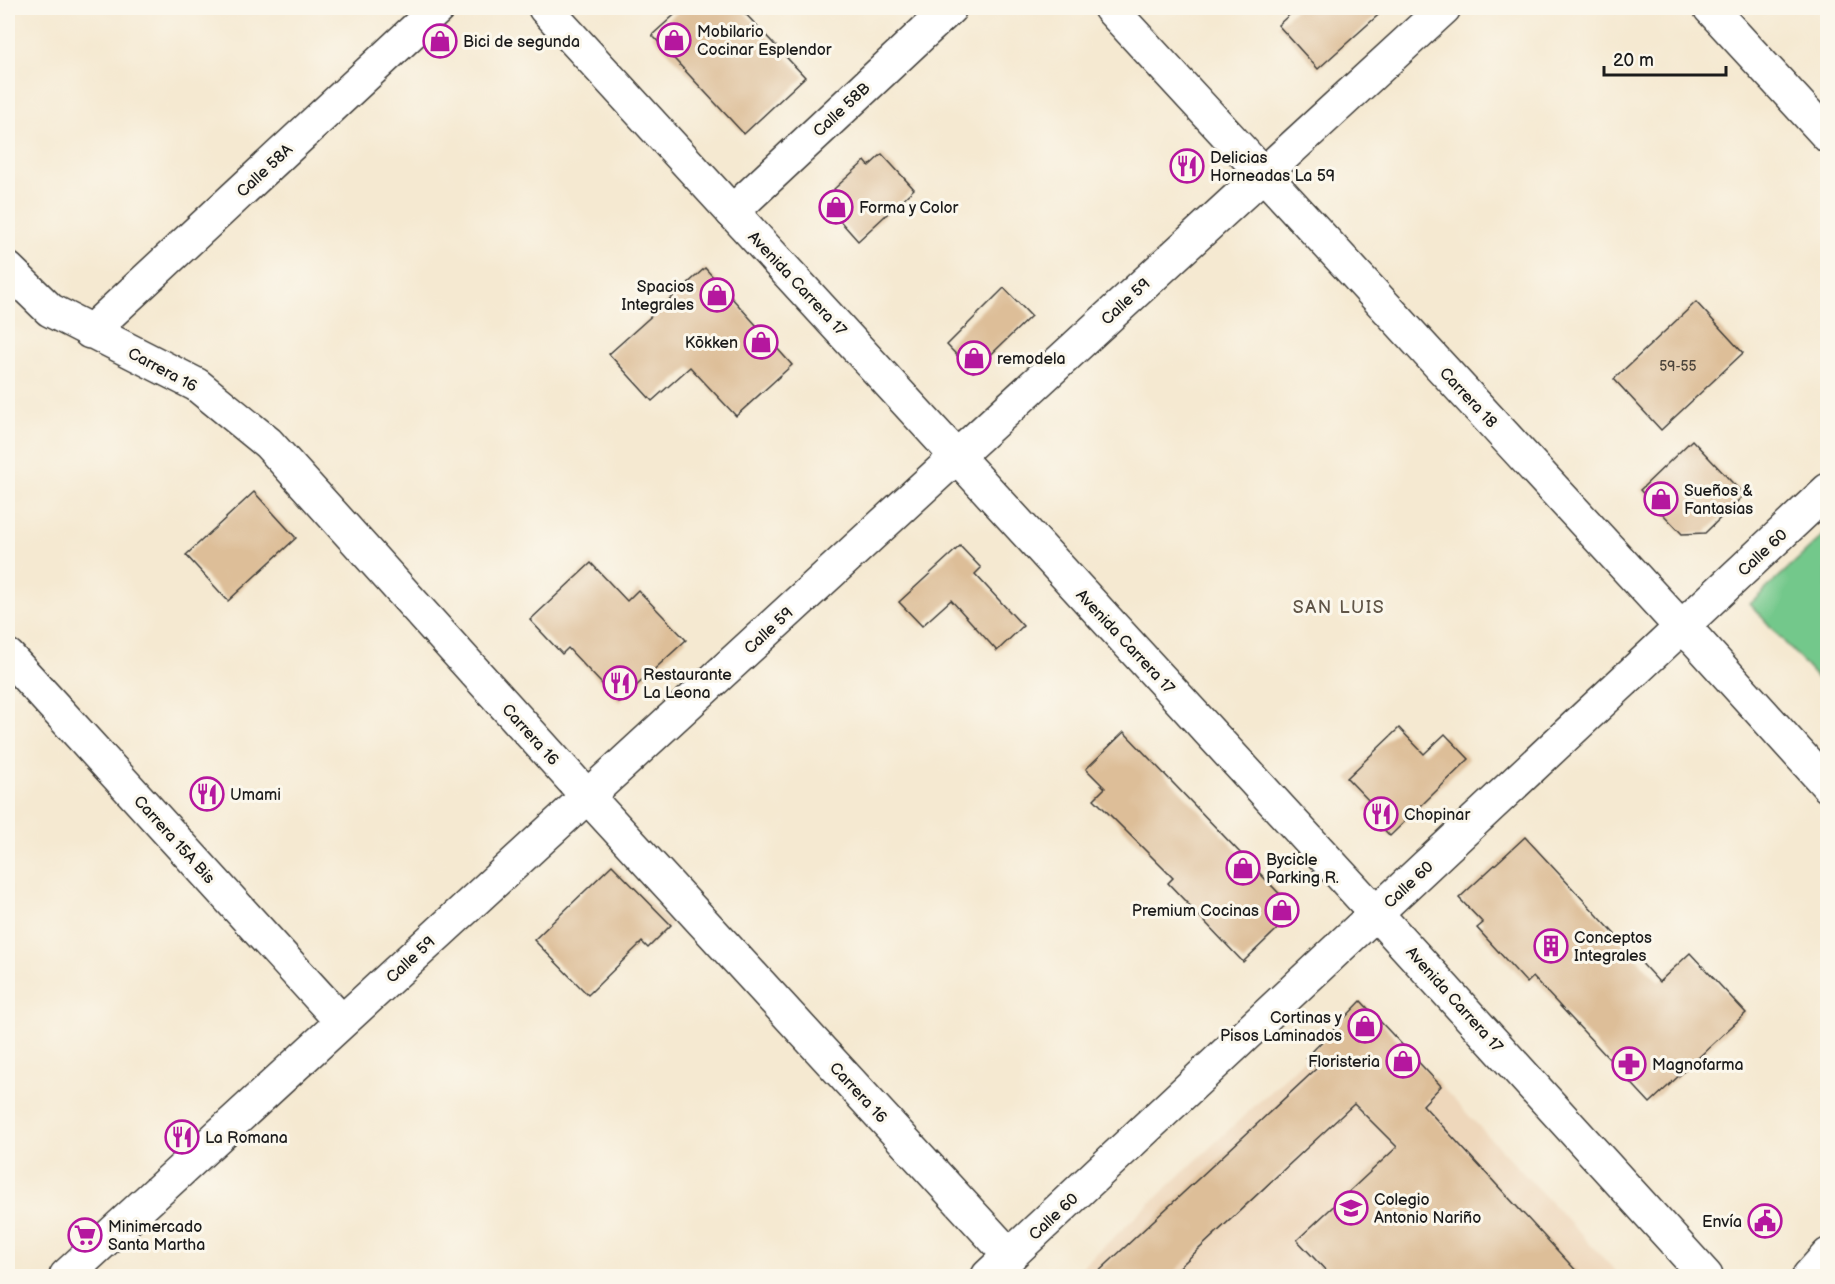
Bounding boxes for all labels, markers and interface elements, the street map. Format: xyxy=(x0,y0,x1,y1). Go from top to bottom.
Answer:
shop icon: Mobilario Cocinar Esplendor xyxy=(656,22,692,58)
shop icon: Bici de segunda xyxy=(422,23,458,59)
place label: Mobilario Cocinar Esplendor xyxy=(697,23,832,60)
place label: Bici de segunda xyxy=(463,33,580,52)
scale bar xyxy=(1604,39,1726,77)
text: 20 m xyxy=(1613,50,1654,71)
street label: Calle 58B xyxy=(810,79,874,141)
street label: Calle 58A xyxy=(233,140,297,202)
restaurant icon: Delicias Horneadas La 59 xyxy=(1169,148,1205,184)
place label: Delicias Horneadas La 59 xyxy=(1210,149,1335,186)
shop icon: Forma y Color xyxy=(818,189,854,225)
place label: Forma y Color xyxy=(859,199,958,218)
street label: Avenida Carrera 17 xyxy=(744,228,850,340)
street label: Calle 59 xyxy=(1098,275,1154,329)
shop icon: Spacios Integrales xyxy=(699,277,735,313)
place label: Spacios Integrales xyxy=(621,278,694,315)
shop icon: Kōkken xyxy=(743,324,779,360)
place label: Kōkken xyxy=(685,334,738,353)
shop icon: remodela xyxy=(956,340,992,376)
street label: Carrera 16 xyxy=(124,344,200,397)
place label: remodela xyxy=(997,350,1065,369)
house number: 59-55 xyxy=(1659,358,1697,375)
street label: Carrera 18 xyxy=(1435,364,1501,432)
shop icon: Sueños & Fantasias xyxy=(1643,481,1679,517)
place label: Sueños & Fantasias xyxy=(1684,482,1753,519)
street label: Calle 60 xyxy=(1734,526,1792,581)
street label: Avenida Carrera 17 xyxy=(1072,586,1178,698)
district label: SAN LUIS xyxy=(1293,597,1385,618)
street label: Calle 59 xyxy=(741,604,797,658)
restaurant icon: Restaurante La Leona xyxy=(602,665,638,701)
place label: Restaurante La Leona xyxy=(643,666,732,703)
street label: Carrera 16 xyxy=(497,700,563,770)
restaurant icon: Umami xyxy=(189,776,225,812)
place label: Umami xyxy=(230,786,281,805)
street label: Carrera 15A Bis xyxy=(129,792,218,888)
restaurant icon: Chopinar xyxy=(1363,796,1399,832)
place label: Chopinar xyxy=(1404,806,1470,825)
shop icon: Bycicle Parking R. xyxy=(1225,850,1261,886)
place label: Bycicle Parking R. xyxy=(1266,851,1339,888)
street label: Calle 60 xyxy=(1380,858,1438,913)
shop icon: Premium Cocinas xyxy=(1264,892,1300,928)
place label: Premium Cocinas xyxy=(1132,902,1259,921)
building icon: Conceptos Integrales xyxy=(1533,928,1569,964)
place label: Conceptos Integrales xyxy=(1574,929,1652,966)
street label: Calle 59 xyxy=(383,933,439,987)
street label: Avenida Carrera 17 xyxy=(1401,943,1506,1057)
shop icon: Cortinas y Pisos Laminados xyxy=(1347,1008,1383,1044)
place label: Cortinas y Pisos Laminados xyxy=(1220,1009,1343,1046)
shop icon: Floristeria xyxy=(1385,1043,1421,1079)
pharmacy icon: Magnofarma xyxy=(1611,1046,1647,1082)
place label: Floristeria xyxy=(1308,1053,1380,1072)
place label: Magnofarma xyxy=(1652,1056,1744,1075)
street label: Carrera 16 xyxy=(825,1059,891,1127)
restaurant icon: La Romana xyxy=(164,1119,200,1155)
place label: La Romana xyxy=(205,1129,288,1148)
street label: Calle 60 xyxy=(1025,1190,1083,1245)
school or university icon: Colegio Antonio Nariño xyxy=(1333,1190,1369,1226)
place label: Colegio Antonio Nariño xyxy=(1374,1191,1481,1228)
public building icon: Envía xyxy=(1747,1203,1783,1239)
place label: Envía xyxy=(1702,1213,1742,1232)
supermarket icon: Minimercado Santa Martha xyxy=(67,1217,103,1253)
place label: Minimercado Santa Martha xyxy=(108,1218,205,1255)

